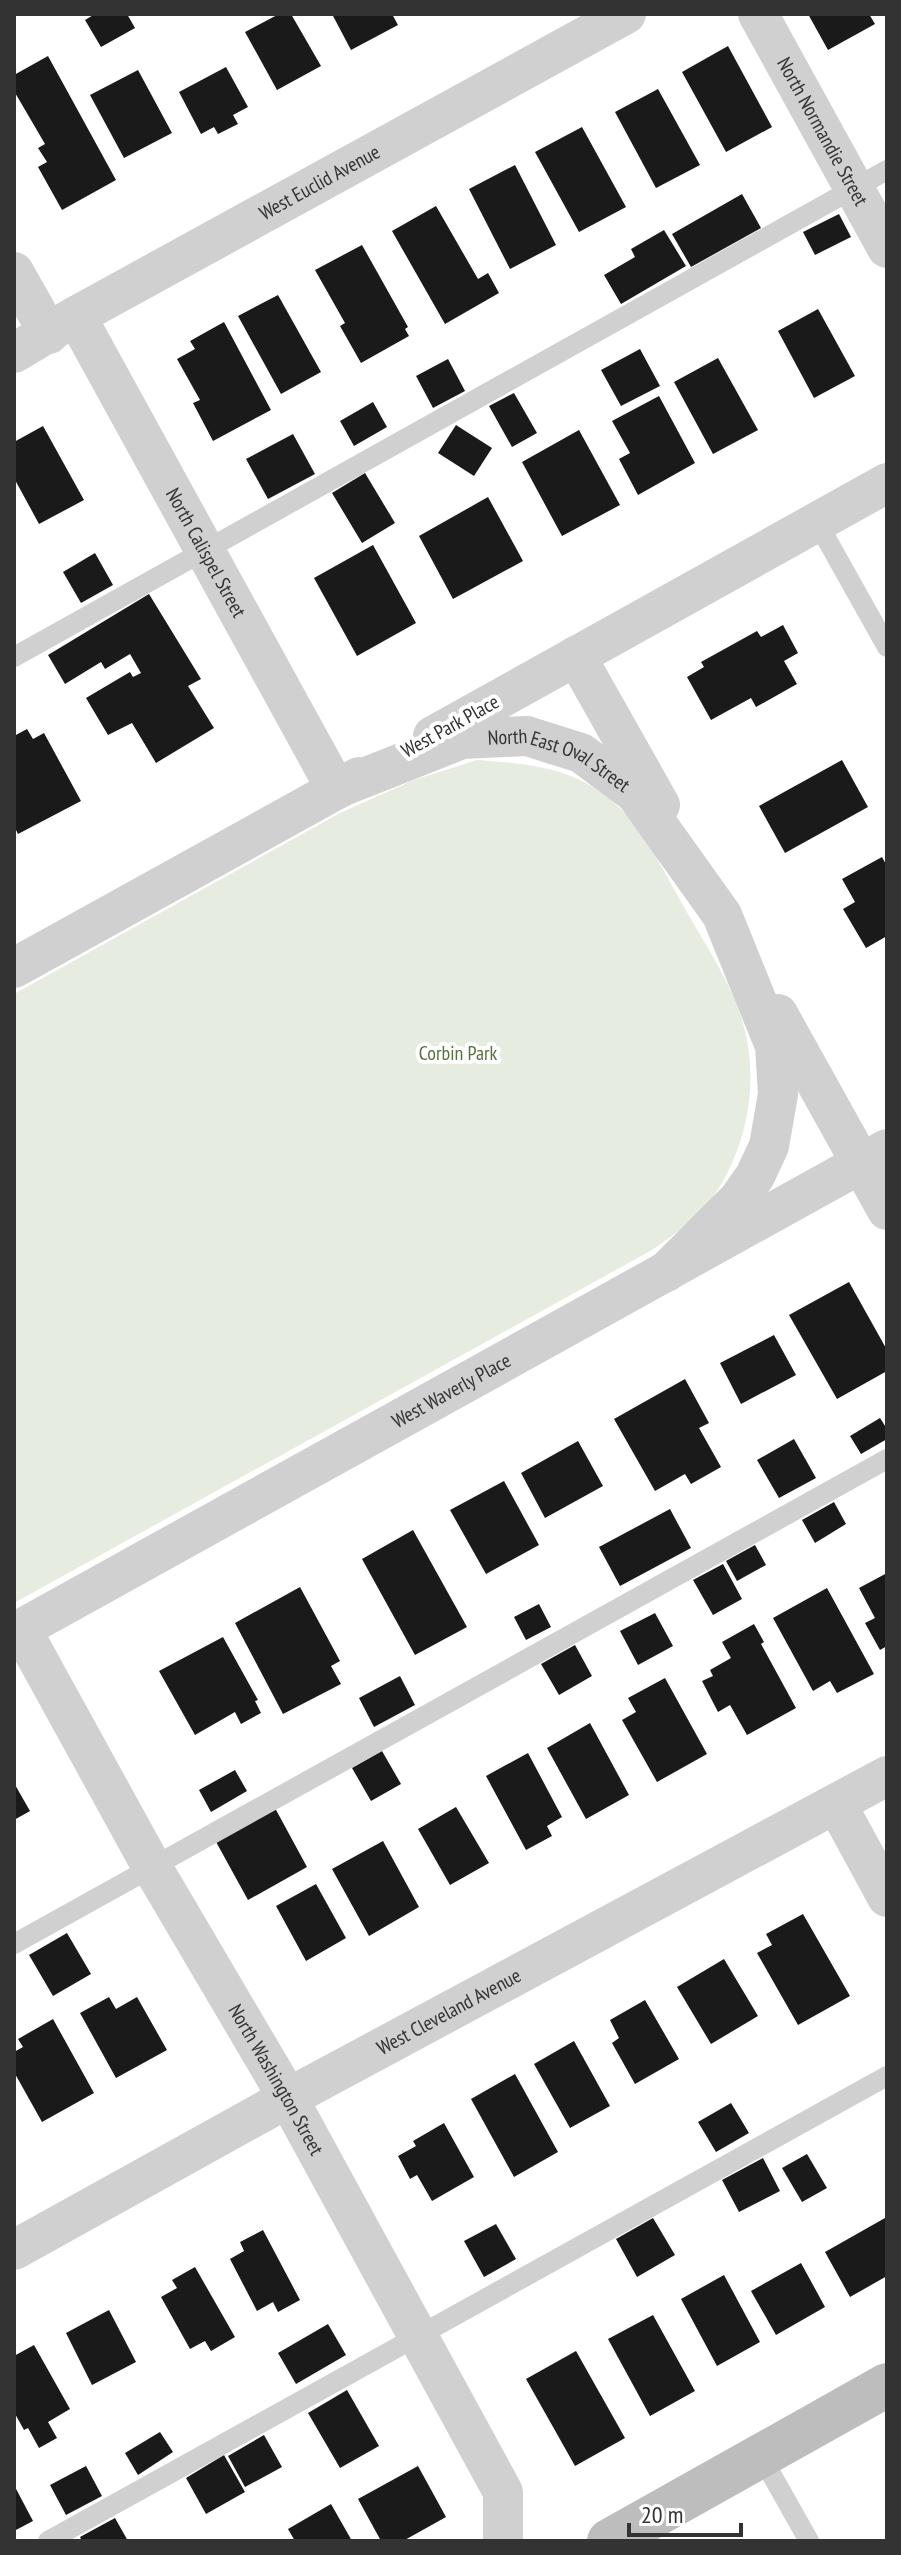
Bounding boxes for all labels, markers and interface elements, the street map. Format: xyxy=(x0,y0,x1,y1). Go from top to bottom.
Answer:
street label: North Normandie Street xyxy=(771,53,874,211)
street label: West Euclid Avenue xyxy=(255,139,384,226)
street label: North Calispel Street xyxy=(160,483,252,622)
street label: West Park Place xyxy=(397,689,503,763)
street label: North East Oval Street xyxy=(487,723,636,798)
park label: Corbin Park xyxy=(419,1040,497,1066)
street label: West Waverly Place xyxy=(387,1347,515,1434)
street label: West Cleveland Avenue xyxy=(372,1962,525,2061)
street label: North Washington Street xyxy=(223,1999,330,2160)
scale bar xyxy=(629,2487,741,2537)
text: 20 m xyxy=(641,2499,683,2530)

